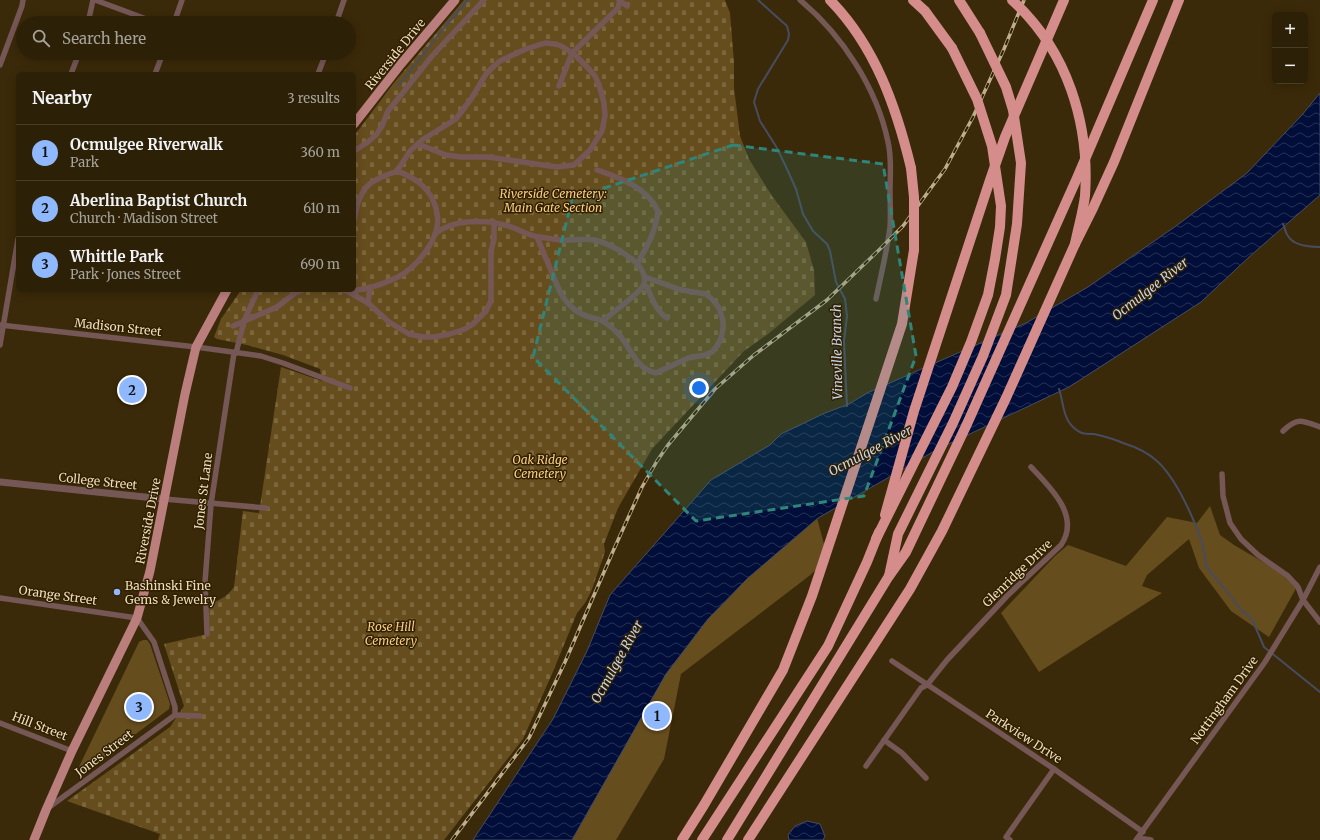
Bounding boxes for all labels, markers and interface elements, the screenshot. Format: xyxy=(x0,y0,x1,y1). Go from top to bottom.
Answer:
map controls xyxy=(1272,12,1308,84)
button: + xyxy=(1272,12,1308,48)
street label: Riverside Drive xyxy=(362,15,428,93)
search box xyxy=(16,16,356,60)
icon: search xyxy=(30,27,52,49)
text: Search here xyxy=(62,29,146,48)
button: − xyxy=(1272,48,1308,84)
text: Nearby xyxy=(32,87,92,109)
text: 3 results xyxy=(287,90,340,107)
text: Ocmulgee Riverwalk xyxy=(70,135,223,154)
text: 1 xyxy=(42,144,48,161)
text: 360 m xyxy=(301,144,340,161)
text: Park xyxy=(70,154,99,171)
park label: Riverside Cemetery: Main Gate Section xyxy=(499,186,607,215)
text: Aberlina Baptist Church xyxy=(70,191,247,210)
text: 2 xyxy=(41,200,49,217)
text: 610 m xyxy=(303,200,340,217)
text: Church · Madison Street xyxy=(70,210,218,227)
text: Whittle Park xyxy=(70,247,164,266)
water label: Ocmulgee River xyxy=(1108,254,1192,324)
text: 3 xyxy=(41,256,49,273)
text: 690 m xyxy=(300,256,340,273)
text: Park · Jones Street xyxy=(70,266,181,283)
water label: Vineville Branch xyxy=(828,304,846,400)
street label: Madison Street xyxy=(74,315,163,339)
pin: 2 xyxy=(119,375,145,405)
your location xyxy=(689,378,709,398)
water label: Ocmulgee River xyxy=(825,422,915,480)
street label: Jones St Lane xyxy=(191,452,215,531)
park label: Oak Ridge Cemetery xyxy=(512,452,568,481)
street label: College Street xyxy=(58,469,138,493)
street label: Riverside Drive xyxy=(132,477,164,565)
street label: Glenridge Drive xyxy=(979,536,1055,610)
place label: Bashinski Fine Gems & Jewelry xyxy=(125,578,216,607)
street label: Orange Street xyxy=(18,582,98,608)
marker: Bashinski Fine Gems & Jewelry xyxy=(112,587,122,597)
water label: Ocmulgee River xyxy=(587,617,647,706)
park label: Rose Hill Cemetery xyxy=(365,619,418,648)
street label: Nottingham Drive xyxy=(1187,653,1261,747)
pin: 3 xyxy=(126,692,152,722)
pin: 1 xyxy=(644,701,670,731)
street label: Parkview Drive xyxy=(983,706,1065,766)
street label: Hill Street xyxy=(10,709,70,744)
street label: Jones Street xyxy=(71,726,136,780)

